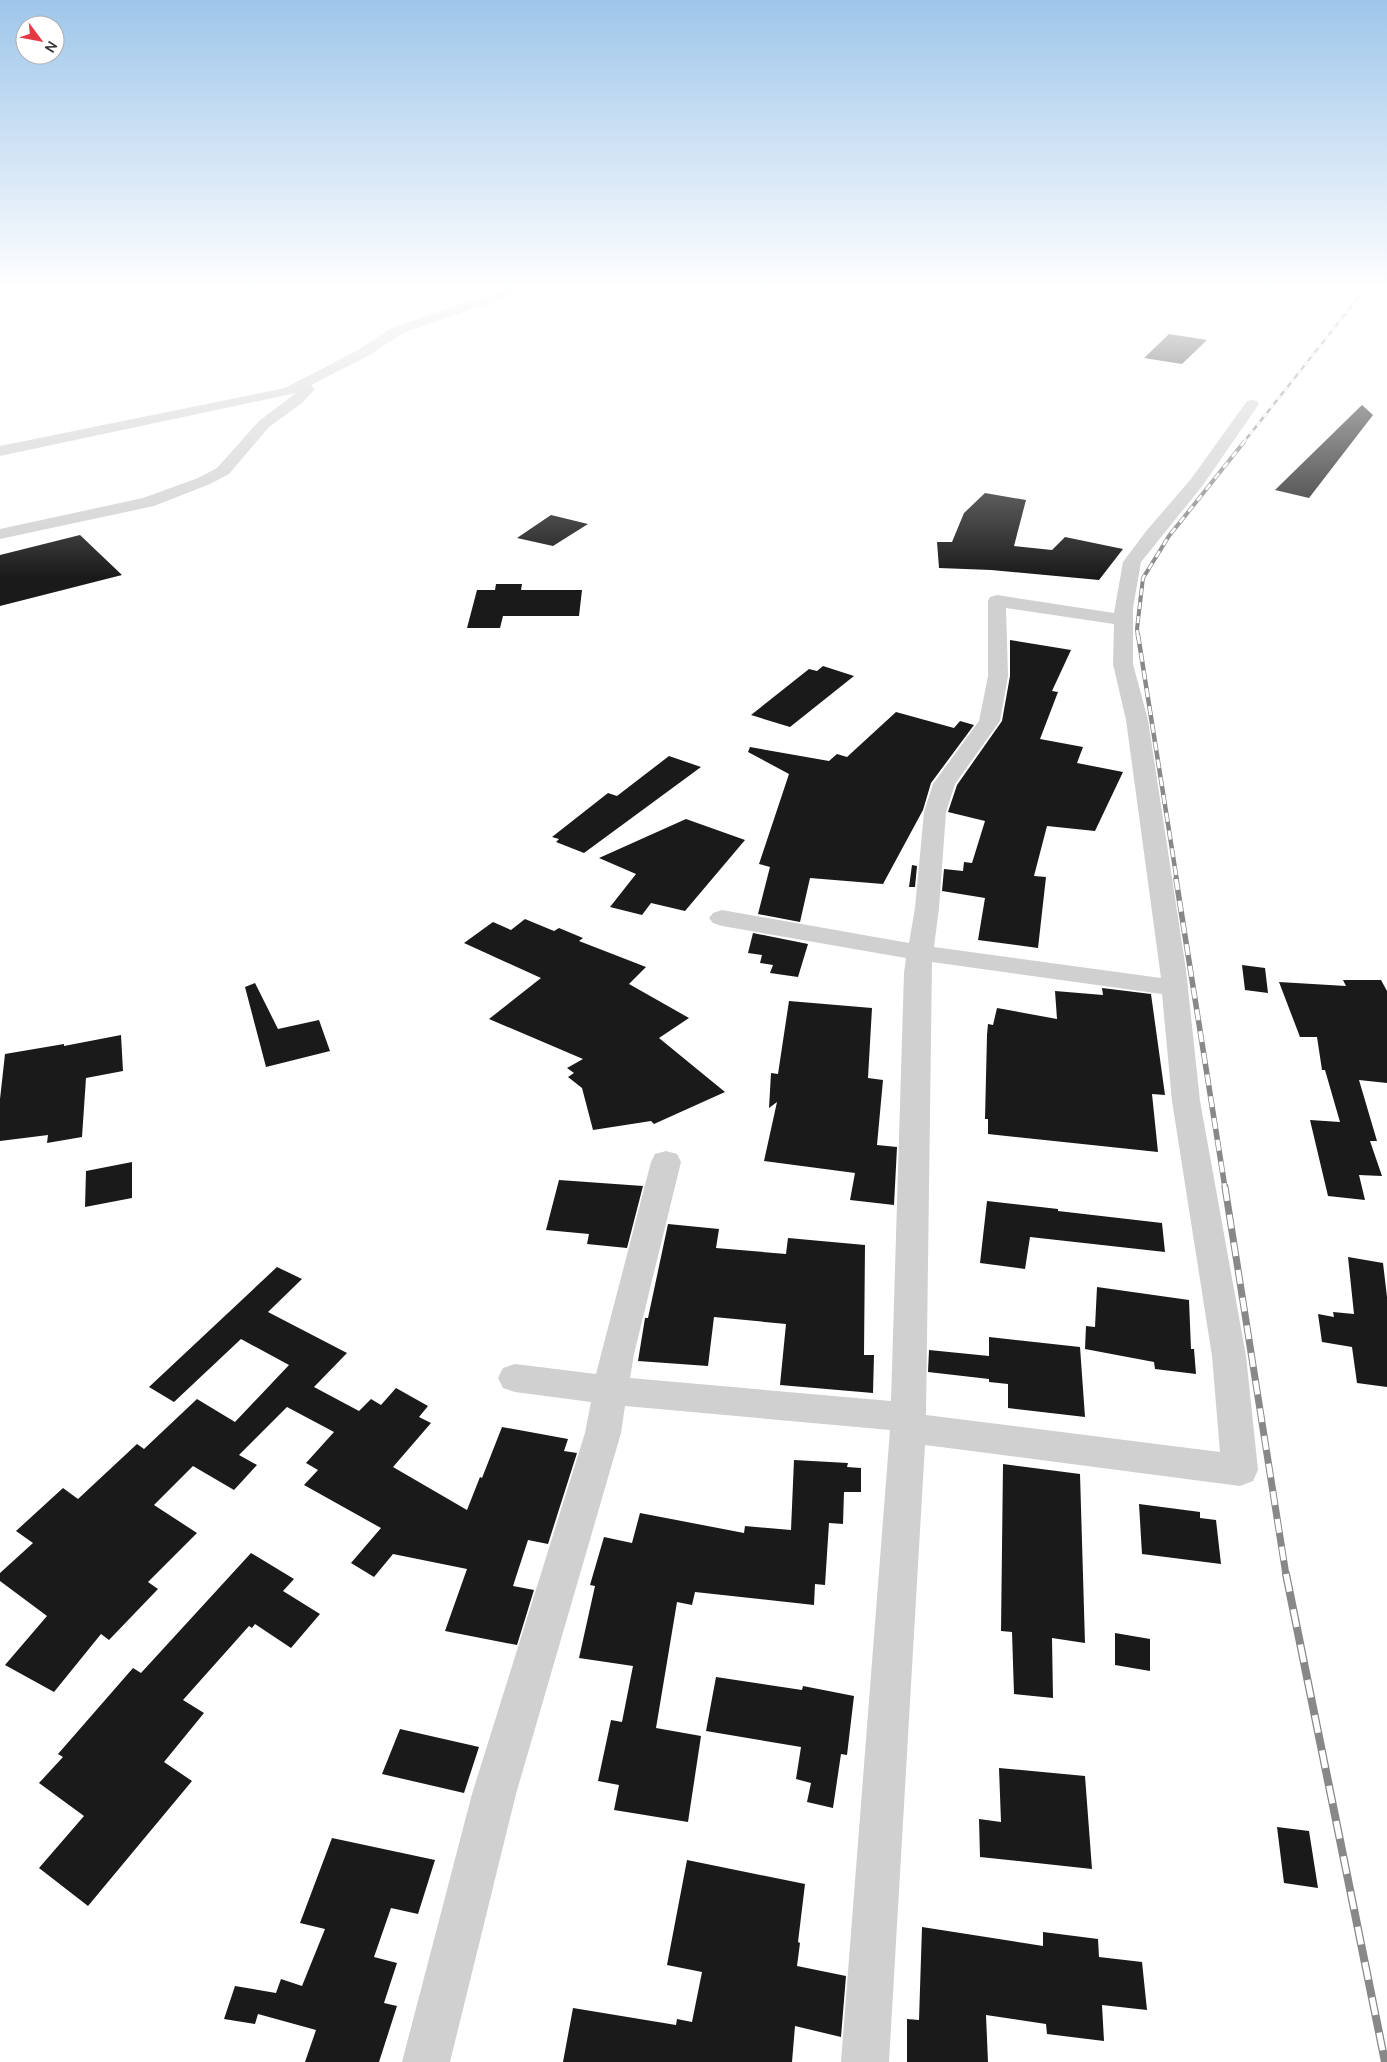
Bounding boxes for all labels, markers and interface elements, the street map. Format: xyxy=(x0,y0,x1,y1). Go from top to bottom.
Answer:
north arrow xyxy=(15,15,65,65)
text: N xyxy=(41,38,62,56)

